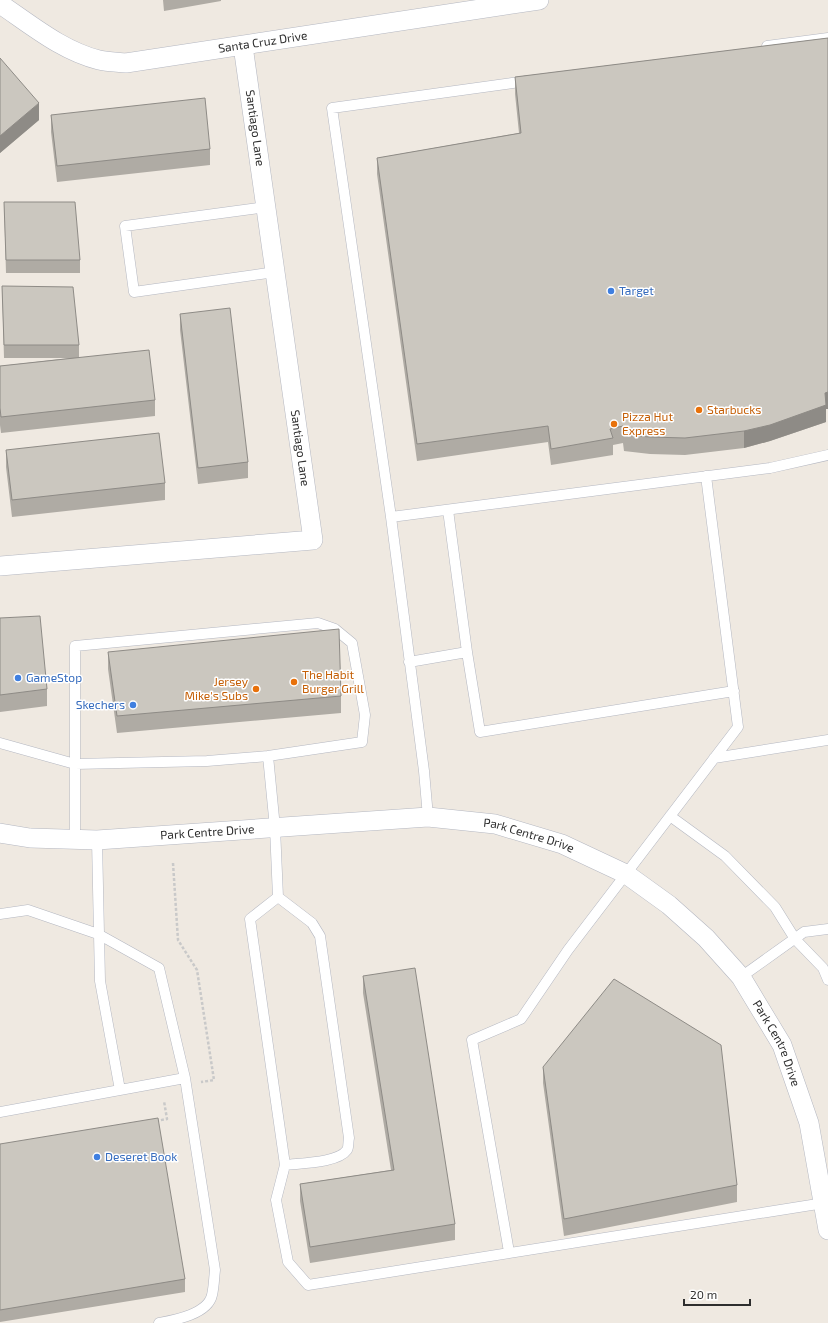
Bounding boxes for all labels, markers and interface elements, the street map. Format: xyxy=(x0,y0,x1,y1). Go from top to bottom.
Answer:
street label: Santa Cruz Drive xyxy=(217,27,308,55)
street label: Santiago Lane xyxy=(244,89,268,167)
place label: Target xyxy=(619,283,654,297)
marker: Target xyxy=(606,286,616,296)
place label: Starbucks xyxy=(707,402,761,416)
marker: Starbucks xyxy=(694,405,704,415)
street label: Santiago Lane xyxy=(289,409,313,487)
place label: Pizza Hut Express xyxy=(622,409,673,437)
marker: Pizza Hut Express xyxy=(609,419,619,429)
place label: The Habit Burger Grill xyxy=(302,667,364,695)
place label: GameStop xyxy=(26,670,82,684)
marker: GameStop xyxy=(13,673,23,683)
place label: Jersey Mike's Subs xyxy=(184,674,249,702)
marker: The Habit Burger Grill xyxy=(289,677,299,687)
marker: Jersey Mike's Subs xyxy=(251,684,261,694)
place label: Skechers xyxy=(76,697,125,711)
marker: Skechers xyxy=(128,700,138,710)
street label: Park Centre Drive xyxy=(483,815,577,855)
street label: Park Centre Drive xyxy=(160,821,255,842)
street label: Park Centre Drive xyxy=(751,997,804,1088)
place label: Deseret Book xyxy=(105,1149,177,1163)
marker: Deseret Book xyxy=(92,1152,102,1162)
scale bar xyxy=(684,1281,750,1307)
text: 20 m xyxy=(690,1287,717,1301)

